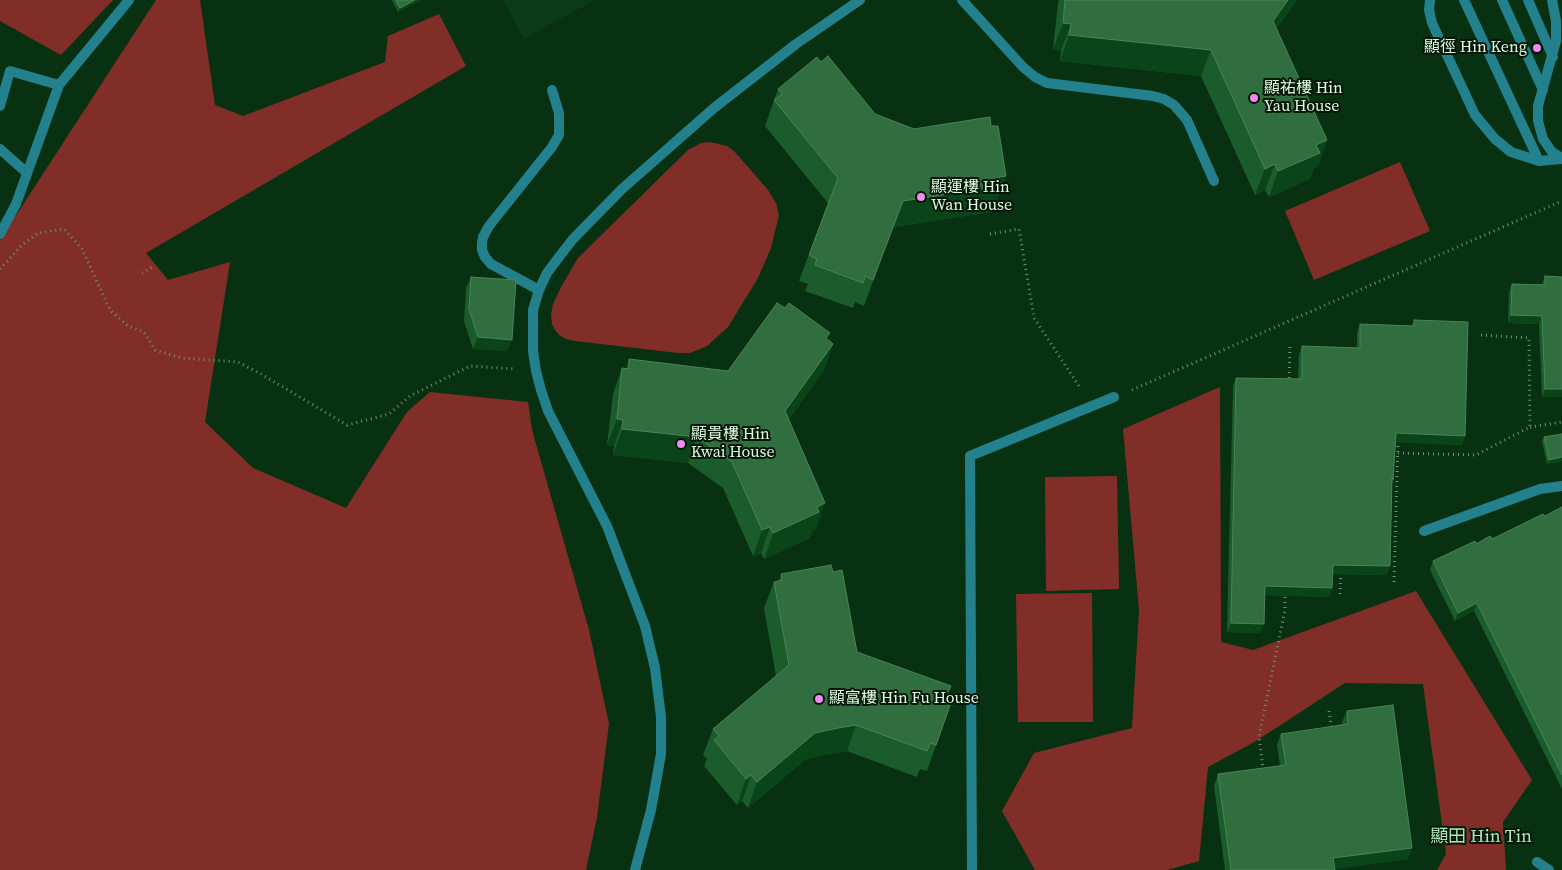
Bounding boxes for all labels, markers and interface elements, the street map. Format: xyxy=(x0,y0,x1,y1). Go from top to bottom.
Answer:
place label: 顯徑 Hin Keng xyxy=(1424,38,1527,58)
marker: 顯徑 Hin Keng xyxy=(1531,42,1543,54)
place label: 顯祐樓 Hin Yau House xyxy=(1264,79,1343,117)
marker: 顯祐樓 Hin Yau House xyxy=(1248,92,1260,104)
place label: 顯運樓 Hin Wan House xyxy=(931,178,1012,216)
marker: 顯運樓 Hin Wan House xyxy=(915,191,927,203)
place label: 顯貴樓 Hin Kwai House xyxy=(691,425,775,463)
marker: 顯貴樓 Hin Kwai House xyxy=(675,438,687,450)
place label: 顯富樓 Hin Fu House xyxy=(829,689,979,709)
marker: 顯富樓 Hin Fu House xyxy=(813,693,825,705)
district label: 顯田 Hin Tin xyxy=(1430,826,1532,848)

